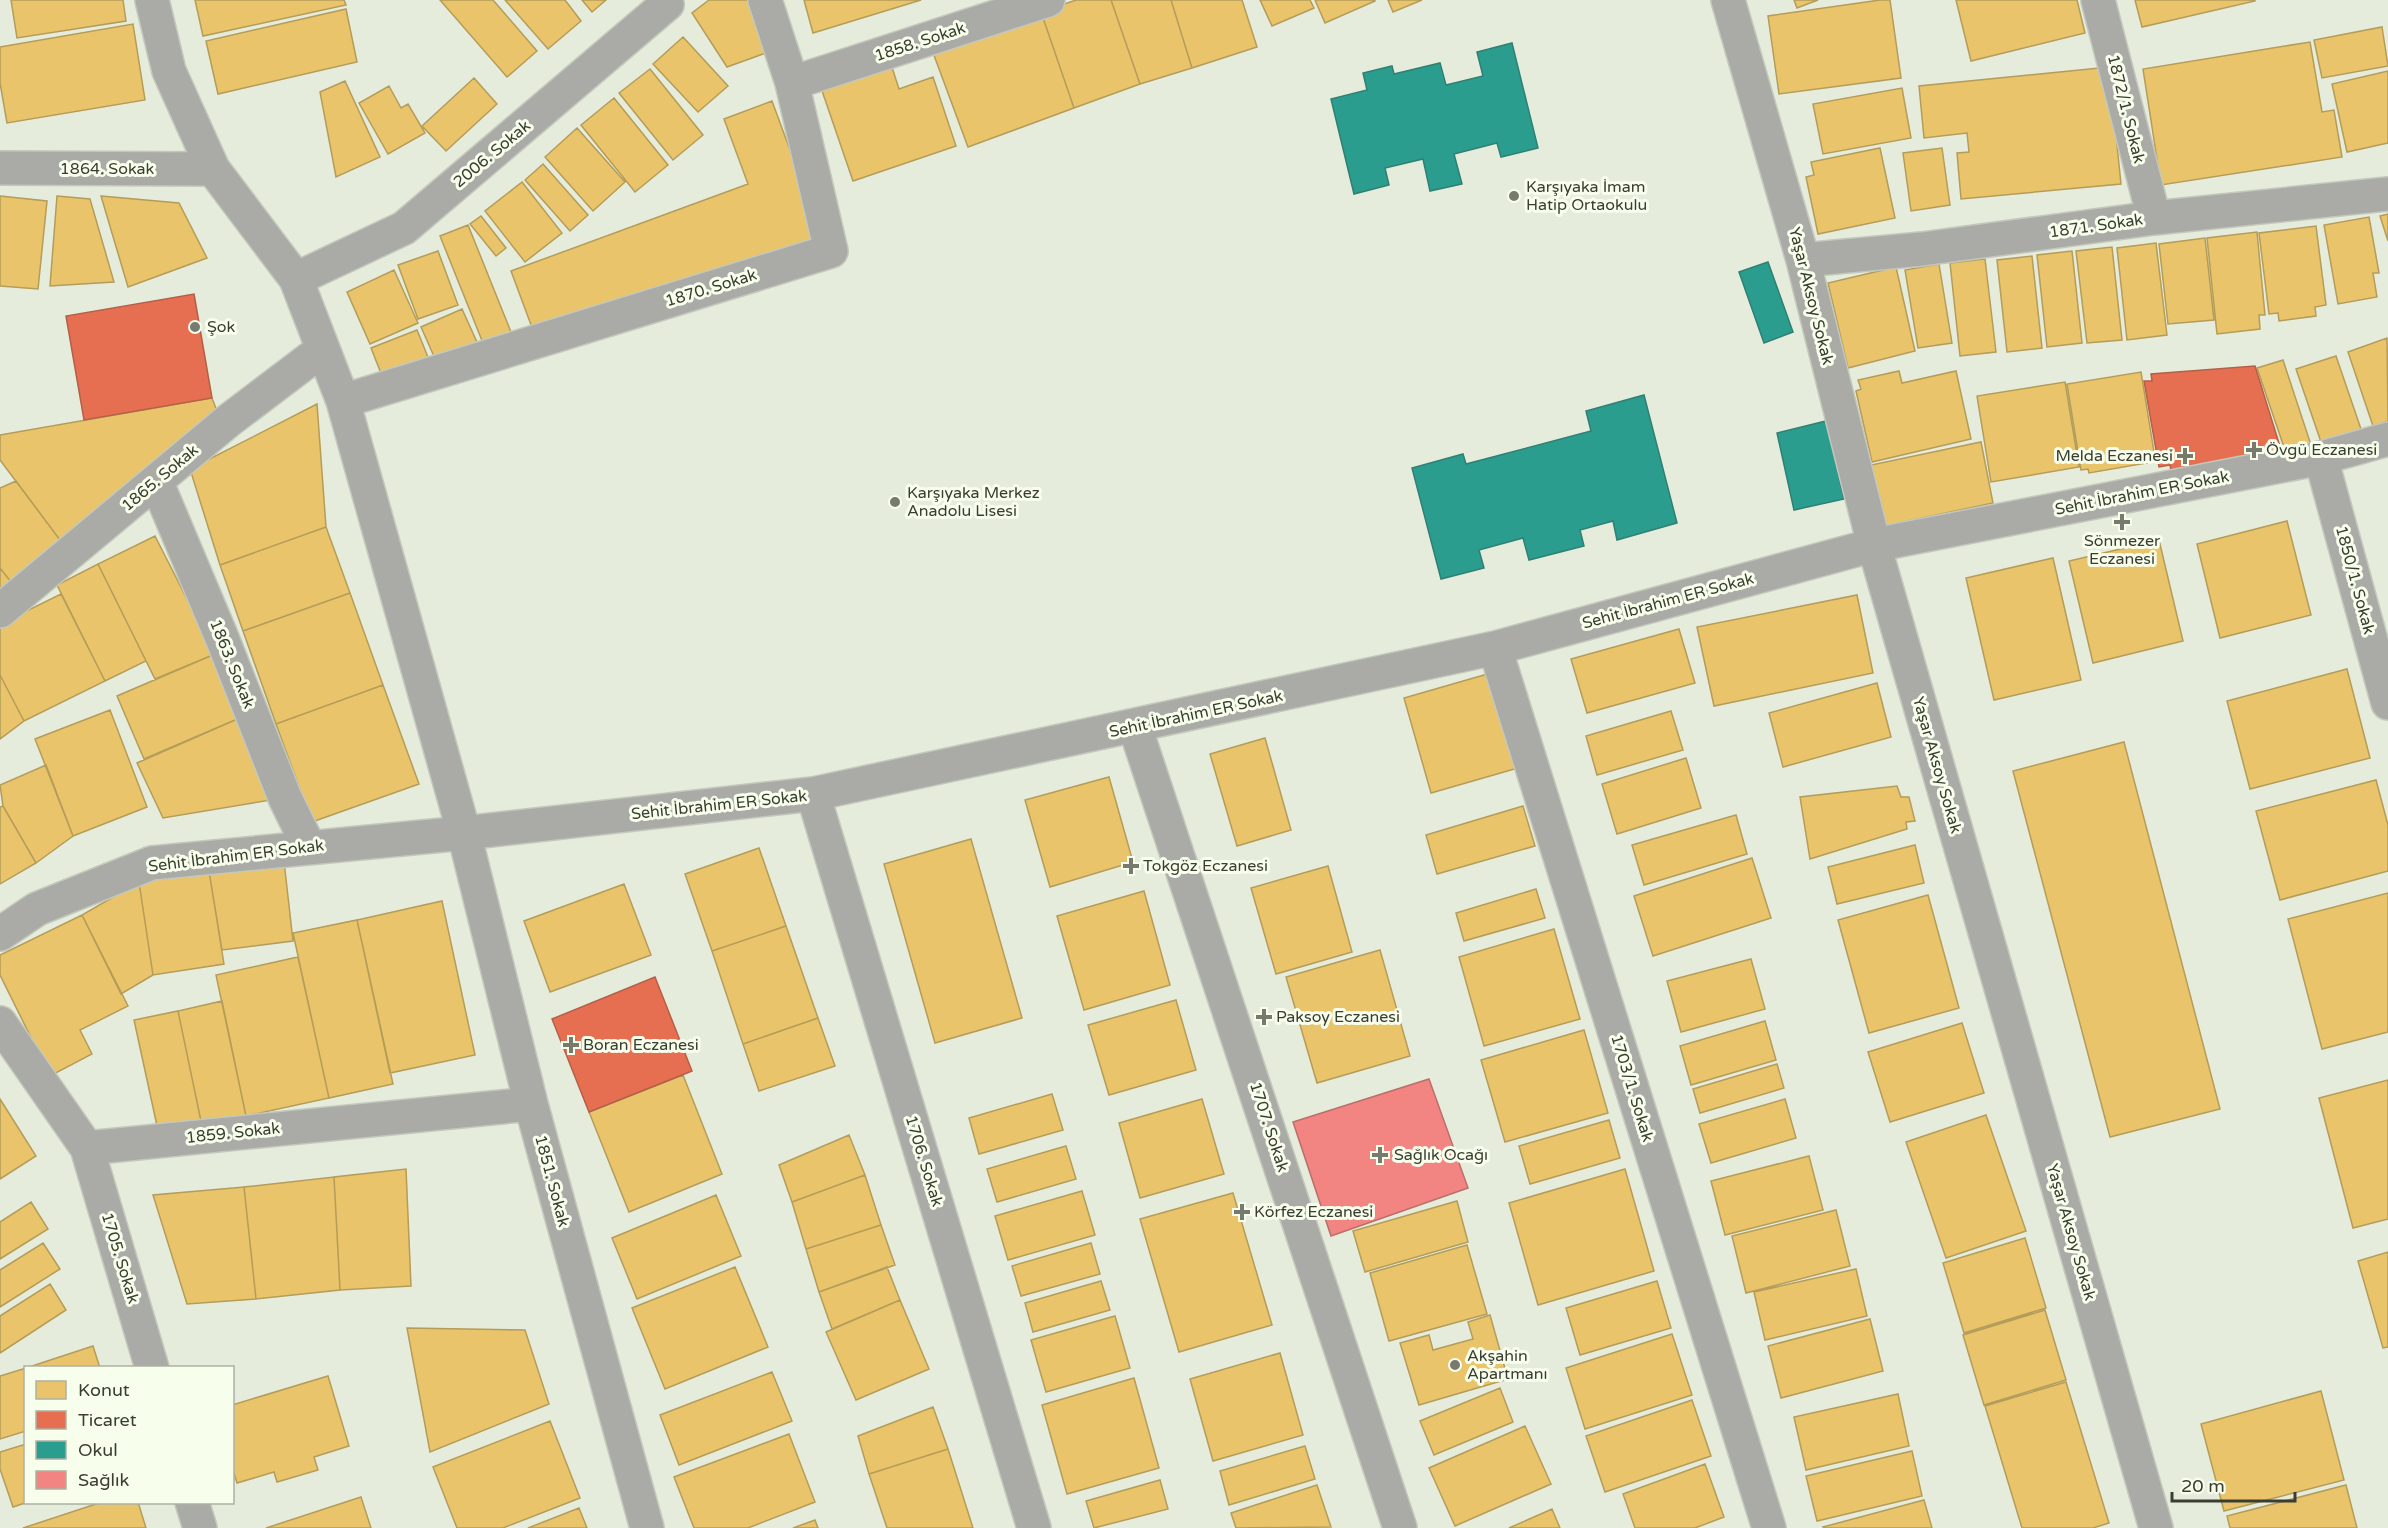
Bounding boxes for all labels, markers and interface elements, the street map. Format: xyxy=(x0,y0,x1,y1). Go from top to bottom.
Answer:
street label: 1858. Sokak xyxy=(872,18,968,66)
street label: 1872/1. Sokak xyxy=(2103,52,2149,166)
street label: 2006. Sokak xyxy=(449,116,535,192)
street label: 1864. Sokak xyxy=(60,159,154,179)
place label: Karşıyaka İmam Hatip Ortaokulu xyxy=(1526,177,1647,215)
marker: Karşıyaka İmam Hatip Ortaokulu xyxy=(1507,189,1521,203)
street label: 1871. Sokak xyxy=(2048,209,2144,242)
street label: Yaşar Aksoy Sokak xyxy=(1784,225,1838,367)
street label: 1870. Sokak xyxy=(663,265,759,311)
place label: Şok xyxy=(207,317,236,337)
marker: Şok xyxy=(188,320,202,334)
street label: 1865. Sokak xyxy=(117,440,203,516)
place label: Övgü Eczanesi xyxy=(2266,440,2377,460)
marker: Övgü Eczanesi xyxy=(2247,443,2261,457)
place label: Melda Eczanesi xyxy=(2056,446,2173,466)
marker: Melda Eczanesi xyxy=(2178,449,2192,463)
street label: Sehit İbrahim ER Sokak xyxy=(2053,466,2231,520)
place label: Karşıyaka Merkez Anadolu Lisesi xyxy=(907,483,1040,521)
marker: Karşıyaka Merkez Anadolu Lisesi xyxy=(888,495,902,509)
marker: Sönmezer Eczanesi xyxy=(2115,515,2129,529)
street label: 1850/1. Sokak xyxy=(2331,524,2379,637)
place label: Sönmezer Eczanesi xyxy=(2084,531,2161,569)
street label: Sehit İbrahim ER Sokak xyxy=(1580,568,1756,634)
street label: 1863. Sokak xyxy=(205,617,259,712)
street label: Sehit İbrahim ER Sokak xyxy=(1107,686,1285,742)
street label: Yaşar Aksoy Sokak xyxy=(1908,694,1966,836)
street label: Sehit İbrahim ER Sokak xyxy=(630,786,808,824)
street label: Sehit İbrahim ER Sokak xyxy=(147,835,325,877)
place label: Tokgöz Eczanesi xyxy=(1143,856,1268,876)
marker: Tokgöz Eczanesi xyxy=(1124,859,1138,873)
place label: Paksoy Eczanesi xyxy=(1276,1007,1400,1027)
marker: Paksoy Eczanesi xyxy=(1257,1010,1271,1024)
street label: 1703/1. Sokak xyxy=(1606,1032,1658,1145)
place label: Boran Eczanesi xyxy=(583,1035,699,1055)
marker: Boran Eczanesi xyxy=(564,1038,578,1052)
street label: 1707. Sokak xyxy=(1245,1079,1293,1175)
street label: 1706. Sokak xyxy=(901,1113,947,1209)
street label: 1859. Sokak xyxy=(185,1118,281,1148)
street label: 1851. Sokak xyxy=(530,1133,574,1229)
place label: Sağlık Ocağı xyxy=(1394,1145,1488,1165)
marker: Sağlık Ocağı xyxy=(1371,1146,1389,1164)
street label: Yaşar Aksoy Sokak xyxy=(2042,1161,2100,1303)
place label: Körfez Eczanesi xyxy=(1254,1202,1373,1222)
marker: Körfez Eczanesi xyxy=(1235,1205,1249,1219)
street label: 1705. Sokak xyxy=(97,1210,143,1306)
place label: Akşahin Apartmanı xyxy=(1467,1346,1548,1384)
marker: Akşahin Apartmanı xyxy=(1448,1358,1462,1372)
legend xyxy=(24,1366,234,1504)
text: Konut xyxy=(78,1379,130,1401)
text: Ticaret xyxy=(78,1409,137,1431)
text: Okul xyxy=(78,1439,118,1461)
scale bar xyxy=(2172,1465,2295,1503)
text: Sağlık xyxy=(78,1469,130,1491)
text: 20 m xyxy=(2181,1475,2225,1497)

